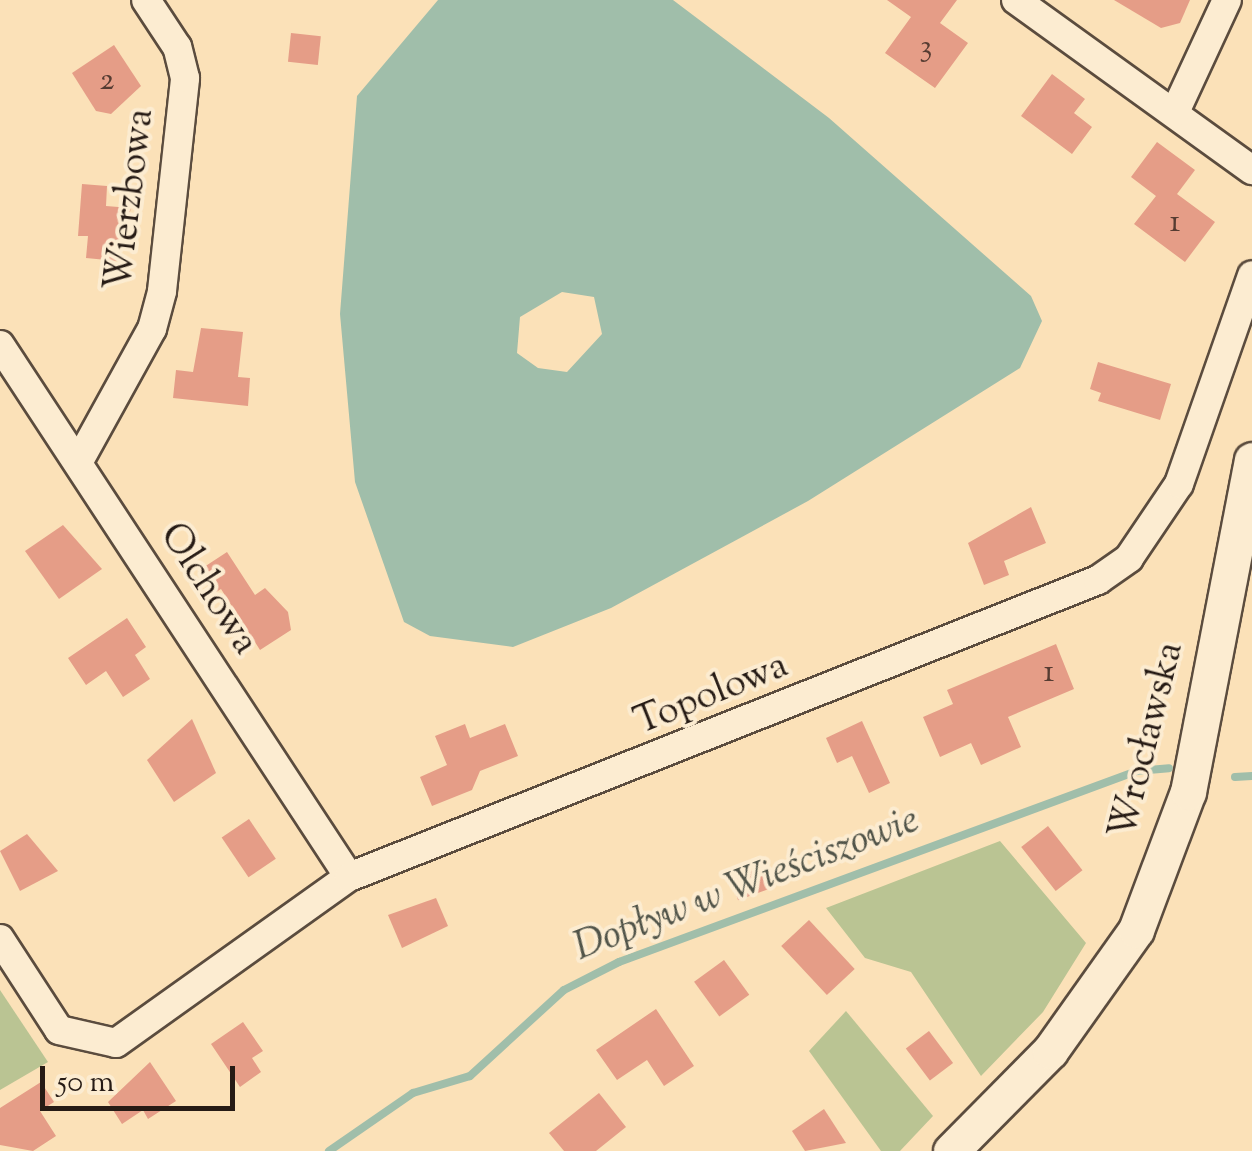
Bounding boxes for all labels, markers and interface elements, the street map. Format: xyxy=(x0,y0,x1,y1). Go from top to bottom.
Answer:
house number: 3 xyxy=(920,29,932,67)
house number: 2 xyxy=(100,62,114,100)
street label: Wierzbowa xyxy=(98,106,166,294)
house number: 1 xyxy=(1170,204,1180,242)
street label: Olchowa xyxy=(148,516,266,664)
street label: Wrocławska xyxy=(1103,638,1195,844)
street label: Topolowa xyxy=(629,645,795,747)
house number: 1 xyxy=(1044,654,1054,692)
water label: Dopływ w Wieściszowie xyxy=(568,798,926,974)
scale bar xyxy=(45,1046,240,1108)
text: 50 m xyxy=(57,1062,114,1105)

